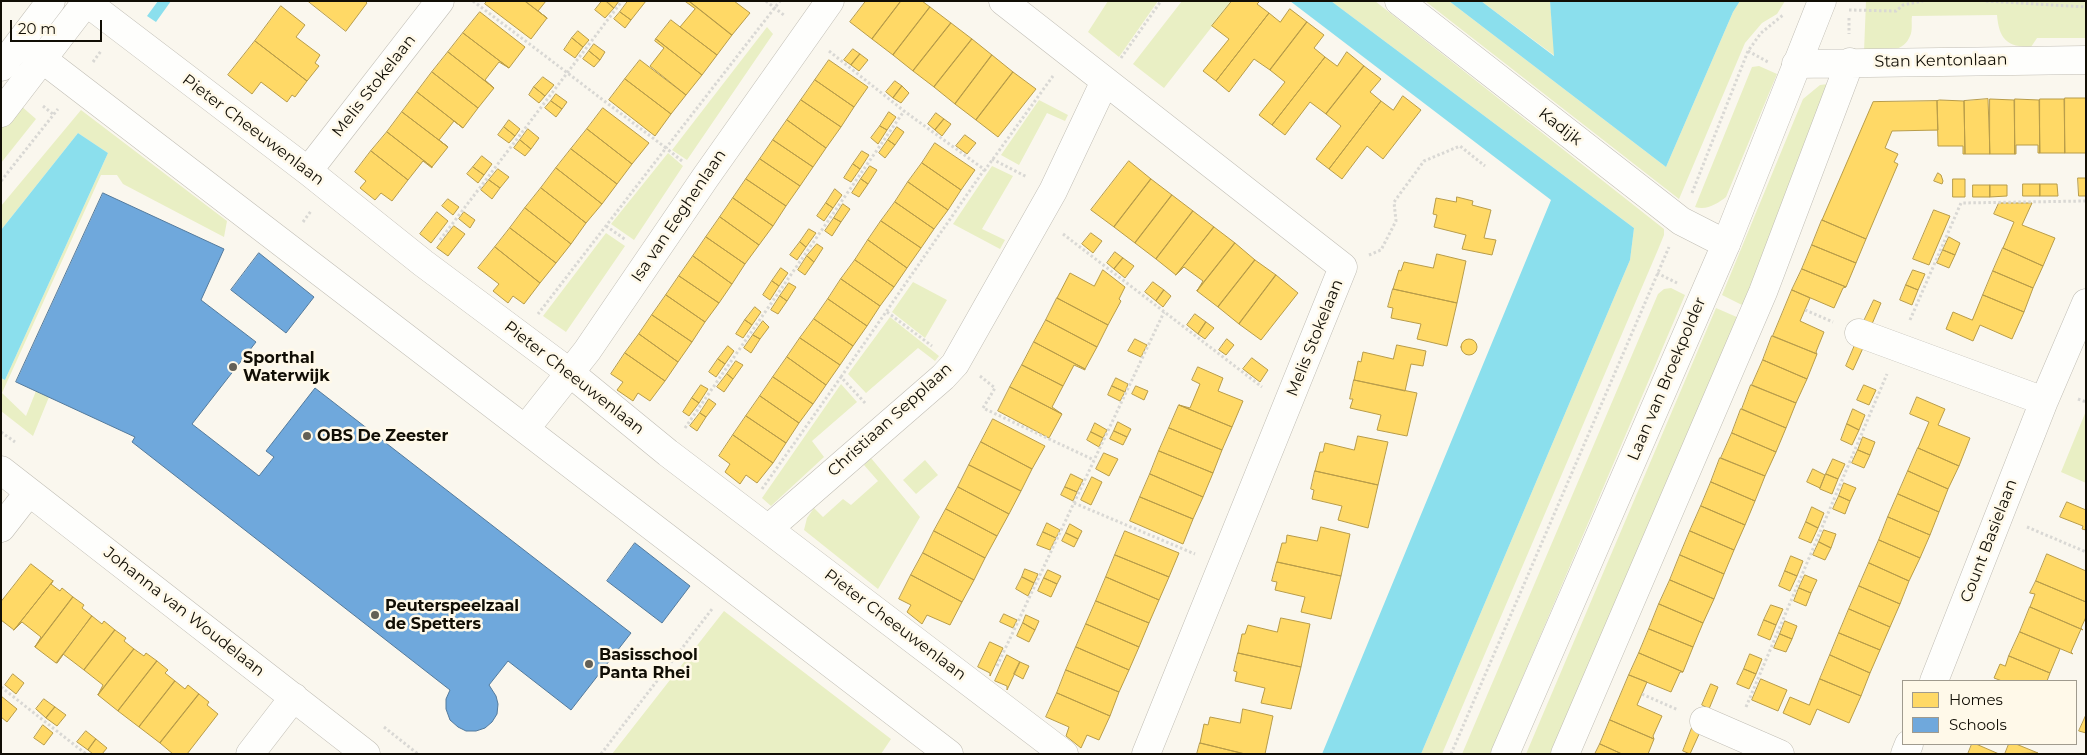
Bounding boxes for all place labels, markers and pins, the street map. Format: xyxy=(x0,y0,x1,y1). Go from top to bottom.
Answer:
place label: Sporthal Waterwijk xyxy=(243,348,330,386)
marker: Sporthal Waterwijk xyxy=(227,361,239,373)
place label: OBS De Zeester xyxy=(317,426,448,446)
marker: OBS De Zeester xyxy=(301,430,313,442)
place label: Peuterspeelzaal de Spetters xyxy=(385,596,519,634)
marker: Peuterspeelzaal de Spetters xyxy=(369,609,381,621)
place label: Basisschool Panta Rhei xyxy=(599,645,698,683)
marker: Basisschool Panta Rhei xyxy=(583,658,595,670)

